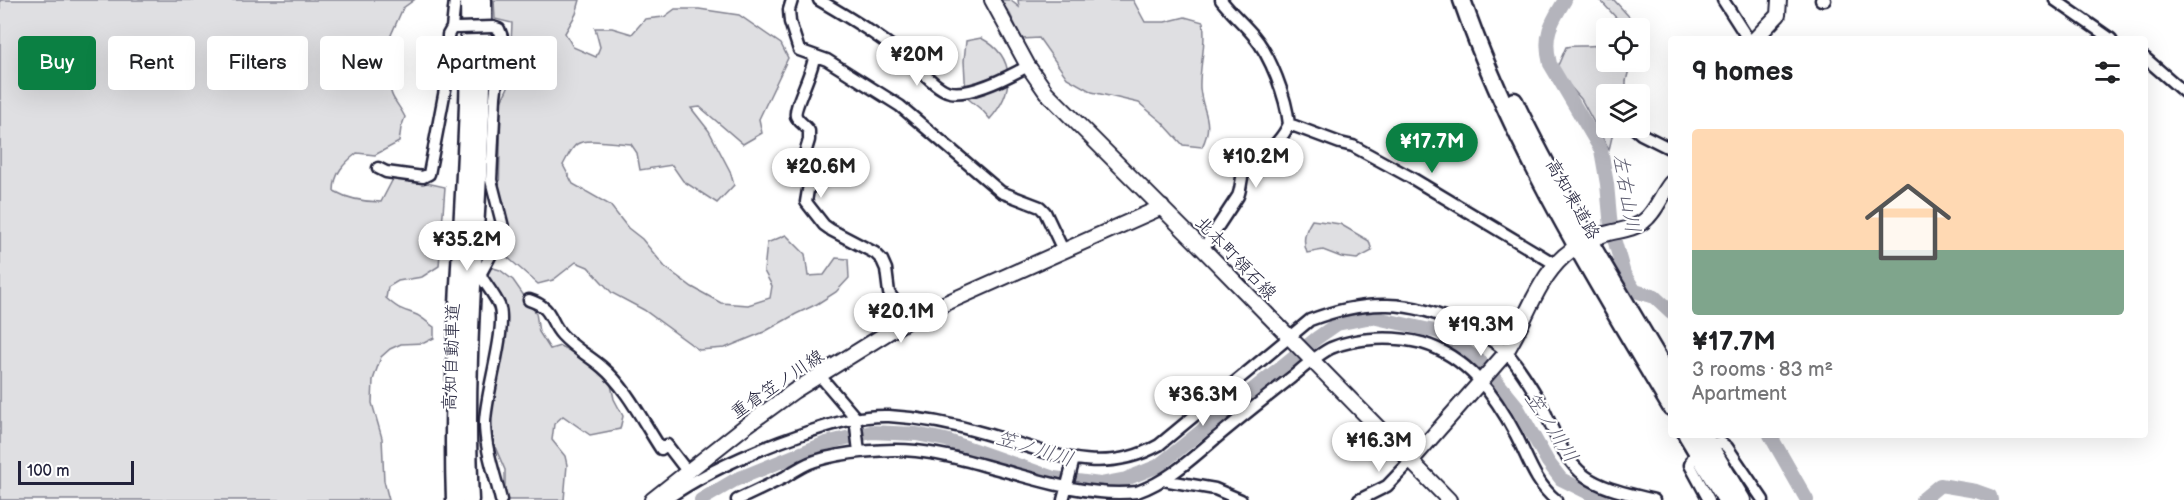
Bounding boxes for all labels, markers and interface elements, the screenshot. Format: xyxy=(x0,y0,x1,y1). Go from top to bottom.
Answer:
map controls xyxy=(1596,18,1650,138)
button: locate xyxy=(1596,18,1650,72)
chip: Buy xyxy=(18,36,96,90)
chip: Rent xyxy=(108,36,195,90)
chip: Filters xyxy=(207,36,308,90)
chip: New xyxy=(320,36,404,90)
chip: Apartment xyxy=(416,36,557,90)
pin: ¥20M xyxy=(881,36,953,87)
text: ¥20M xyxy=(890,43,944,67)
icon: filters xyxy=(2091,56,2124,89)
text: 9 homes xyxy=(1692,57,1793,88)
button: layers xyxy=(1596,84,1650,138)
pin: ¥17.7M xyxy=(1383,123,1481,174)
text: ¥17.7M xyxy=(1400,130,1464,154)
pin: ¥10.2M xyxy=(1207,138,1305,189)
text: ¥10.2M xyxy=(1223,145,1289,169)
pin: ¥20.6M xyxy=(772,148,870,199)
water label: 左右山川 xyxy=(1607,152,1645,235)
text: ¥20.6M xyxy=(786,155,856,179)
street label: 高知東道路 xyxy=(1541,155,1604,243)
icon: home xyxy=(1854,168,1962,276)
street label: 北本町領石線 xyxy=(1191,212,1281,304)
pin: ¥35.2M xyxy=(418,221,516,272)
text: ¥35.2M xyxy=(432,228,502,252)
pin: ¥20.1M xyxy=(852,293,950,344)
text: ¥20.1M xyxy=(868,300,934,324)
street label: 高知自動車道 xyxy=(439,303,464,411)
pin: ¥19.3M xyxy=(1432,306,1530,357)
text: ¥19.3M xyxy=(1448,313,1514,337)
text: ¥17.7M xyxy=(1692,327,1776,358)
street label: 重倉笠ノ川線 xyxy=(727,346,828,423)
text: 3 rooms · 83 m² xyxy=(1692,358,1833,382)
pin: ¥36.3M xyxy=(1154,376,1252,427)
text: Apartment xyxy=(1692,382,1787,406)
text: ¥36.3M xyxy=(1168,383,1238,407)
water label: 笠ノ川川 xyxy=(1519,387,1583,468)
pin: ¥16.3M xyxy=(1330,422,1428,473)
water label: 笠ノ川川 xyxy=(993,426,1076,472)
text: ¥16.3M xyxy=(1346,429,1412,453)
scale bar xyxy=(18,458,134,486)
text: 100 m xyxy=(27,462,70,481)

